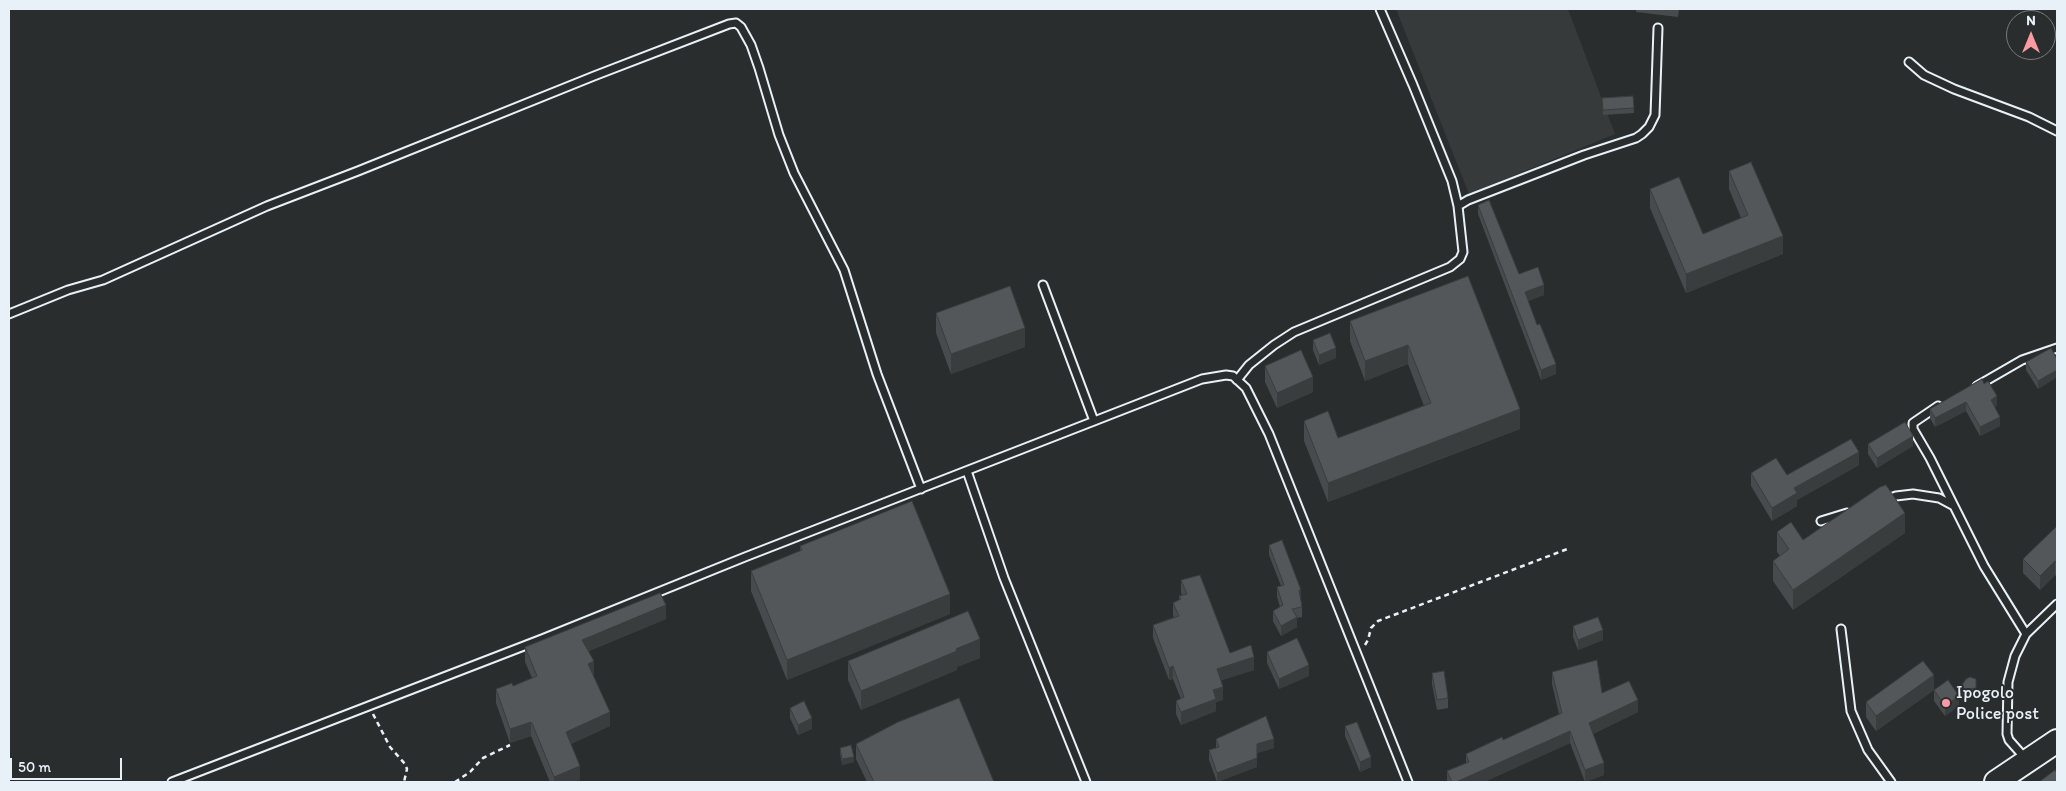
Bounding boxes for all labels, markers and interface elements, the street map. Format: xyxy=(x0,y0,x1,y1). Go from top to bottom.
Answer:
north arrow xyxy=(2006,10,2056,60)
text: N xyxy=(2026,12,2036,29)
place label: Ipogolo Police post xyxy=(1956,682,2039,724)
marker: Ipogolo Police post xyxy=(1940,697,1952,709)
scale bar xyxy=(12,748,125,780)
text: 50 m xyxy=(18,758,51,776)

